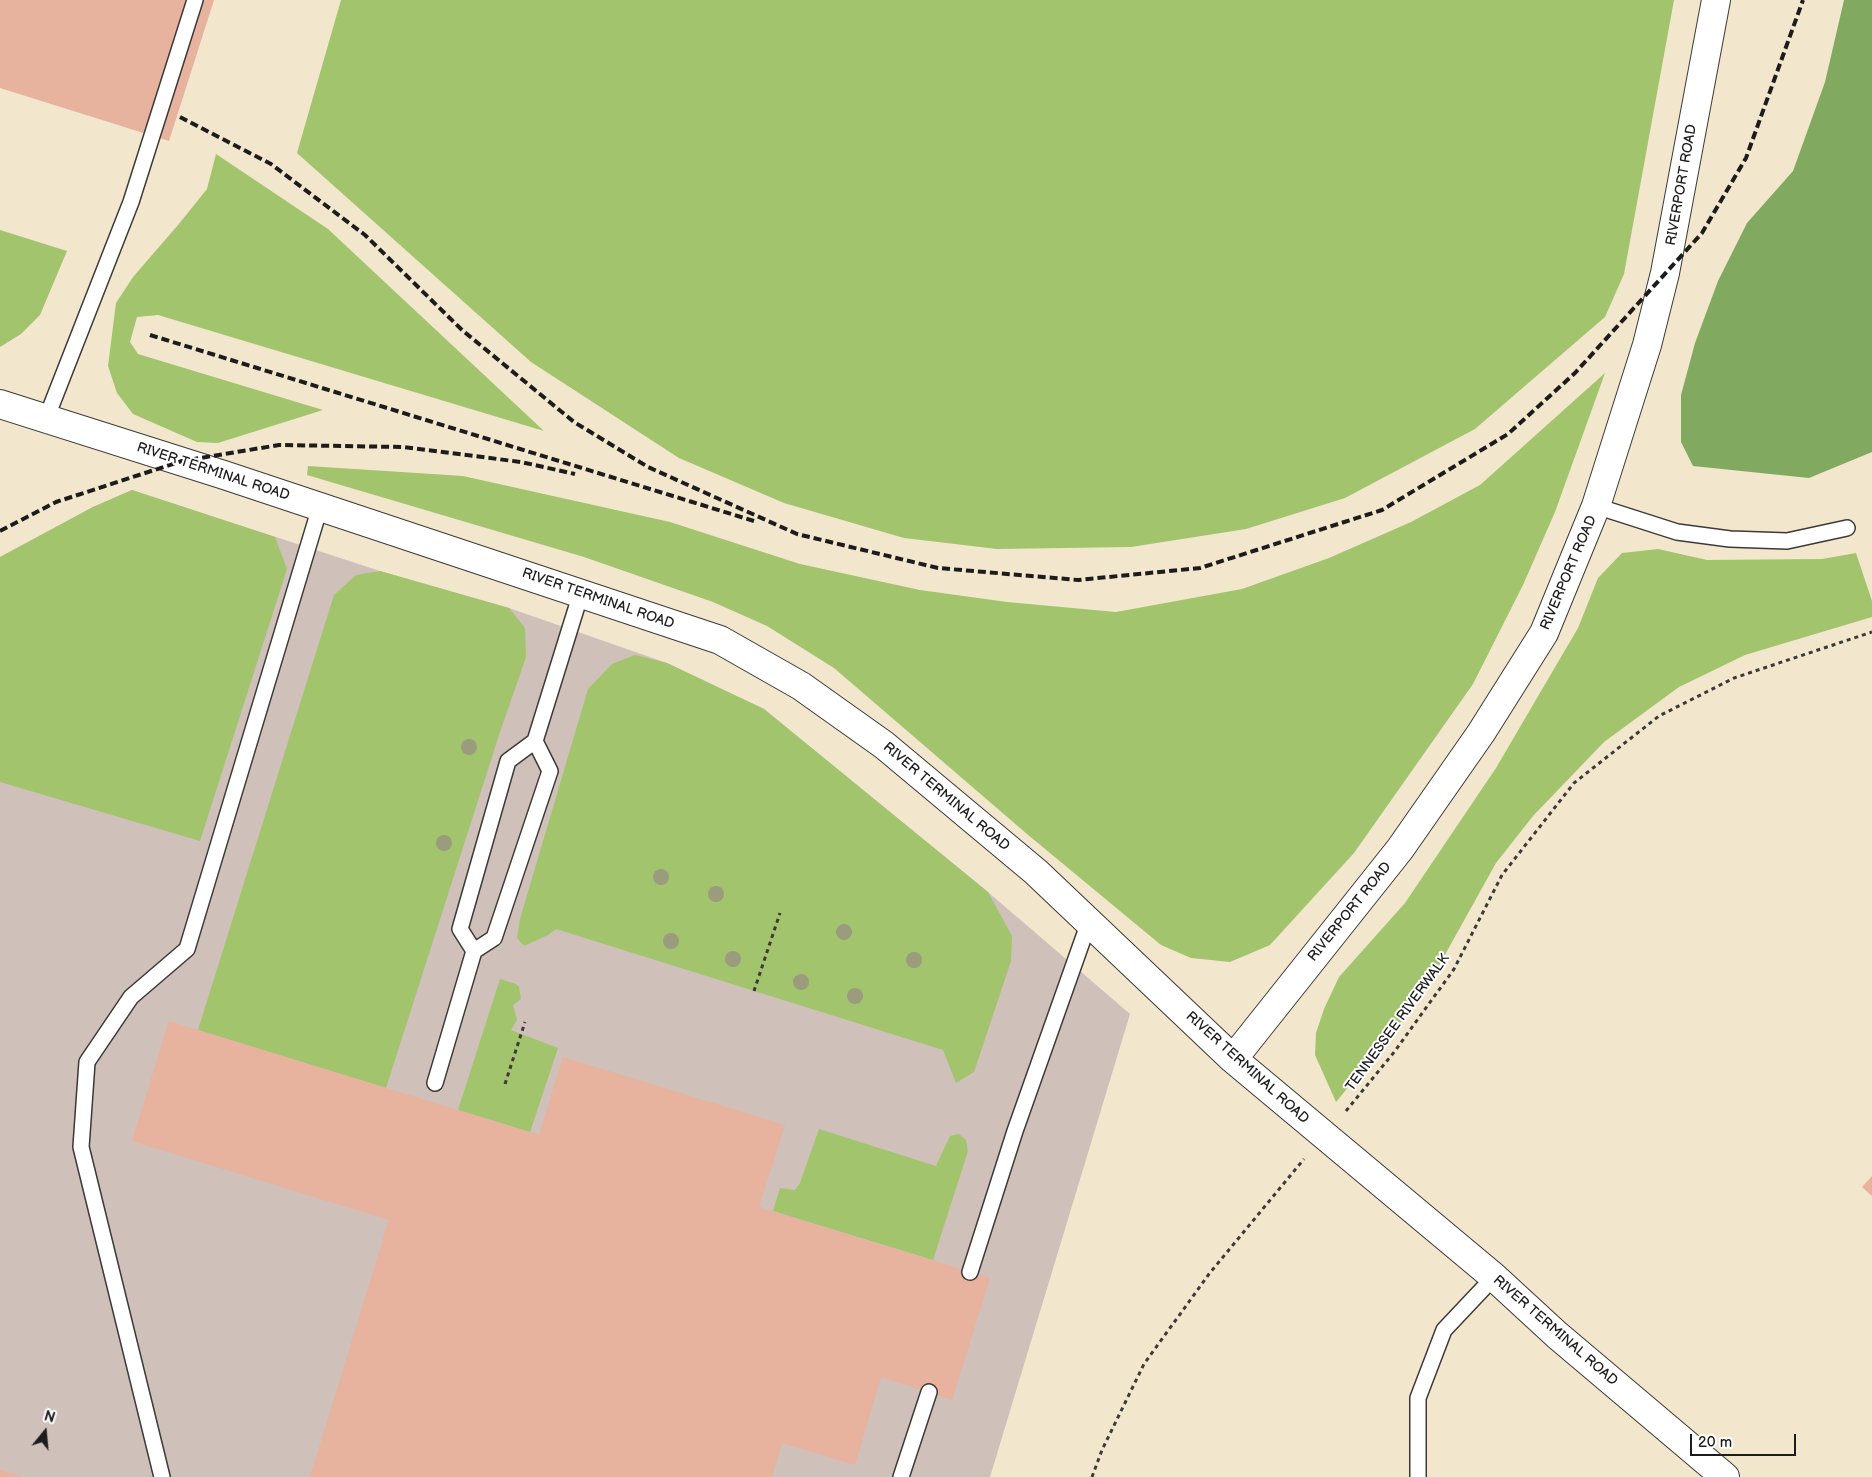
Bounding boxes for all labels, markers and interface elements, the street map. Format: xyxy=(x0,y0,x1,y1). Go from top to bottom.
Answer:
street label: RIVERPORT ROAD xyxy=(1663,123,1701,247)
street label: RIVER TERMINAL ROAD xyxy=(134,439,292,505)
street label: RIVERPORT ROAD xyxy=(1537,513,1601,633)
street label: RIVER TERMINAL ROAD xyxy=(520,565,676,633)
street label: RIVER TERMINAL ROAD xyxy=(879,739,1013,855)
street label: RIVERPORT ROAD xyxy=(1305,859,1395,965)
street label: TENNESSEE RIVERWALK xyxy=(1343,951,1453,1095)
street label: RIVER TERMINAL ROAD xyxy=(1182,1008,1312,1128)
street label: RIVER TERMINAL ROAD xyxy=(1489,1272,1621,1390)
north arrow xyxy=(20,1407,70,1457)
text: N xyxy=(42,1408,57,1427)
scale bar xyxy=(1692,1424,1798,1456)
text: 20 m xyxy=(1698,1433,1732,1452)

